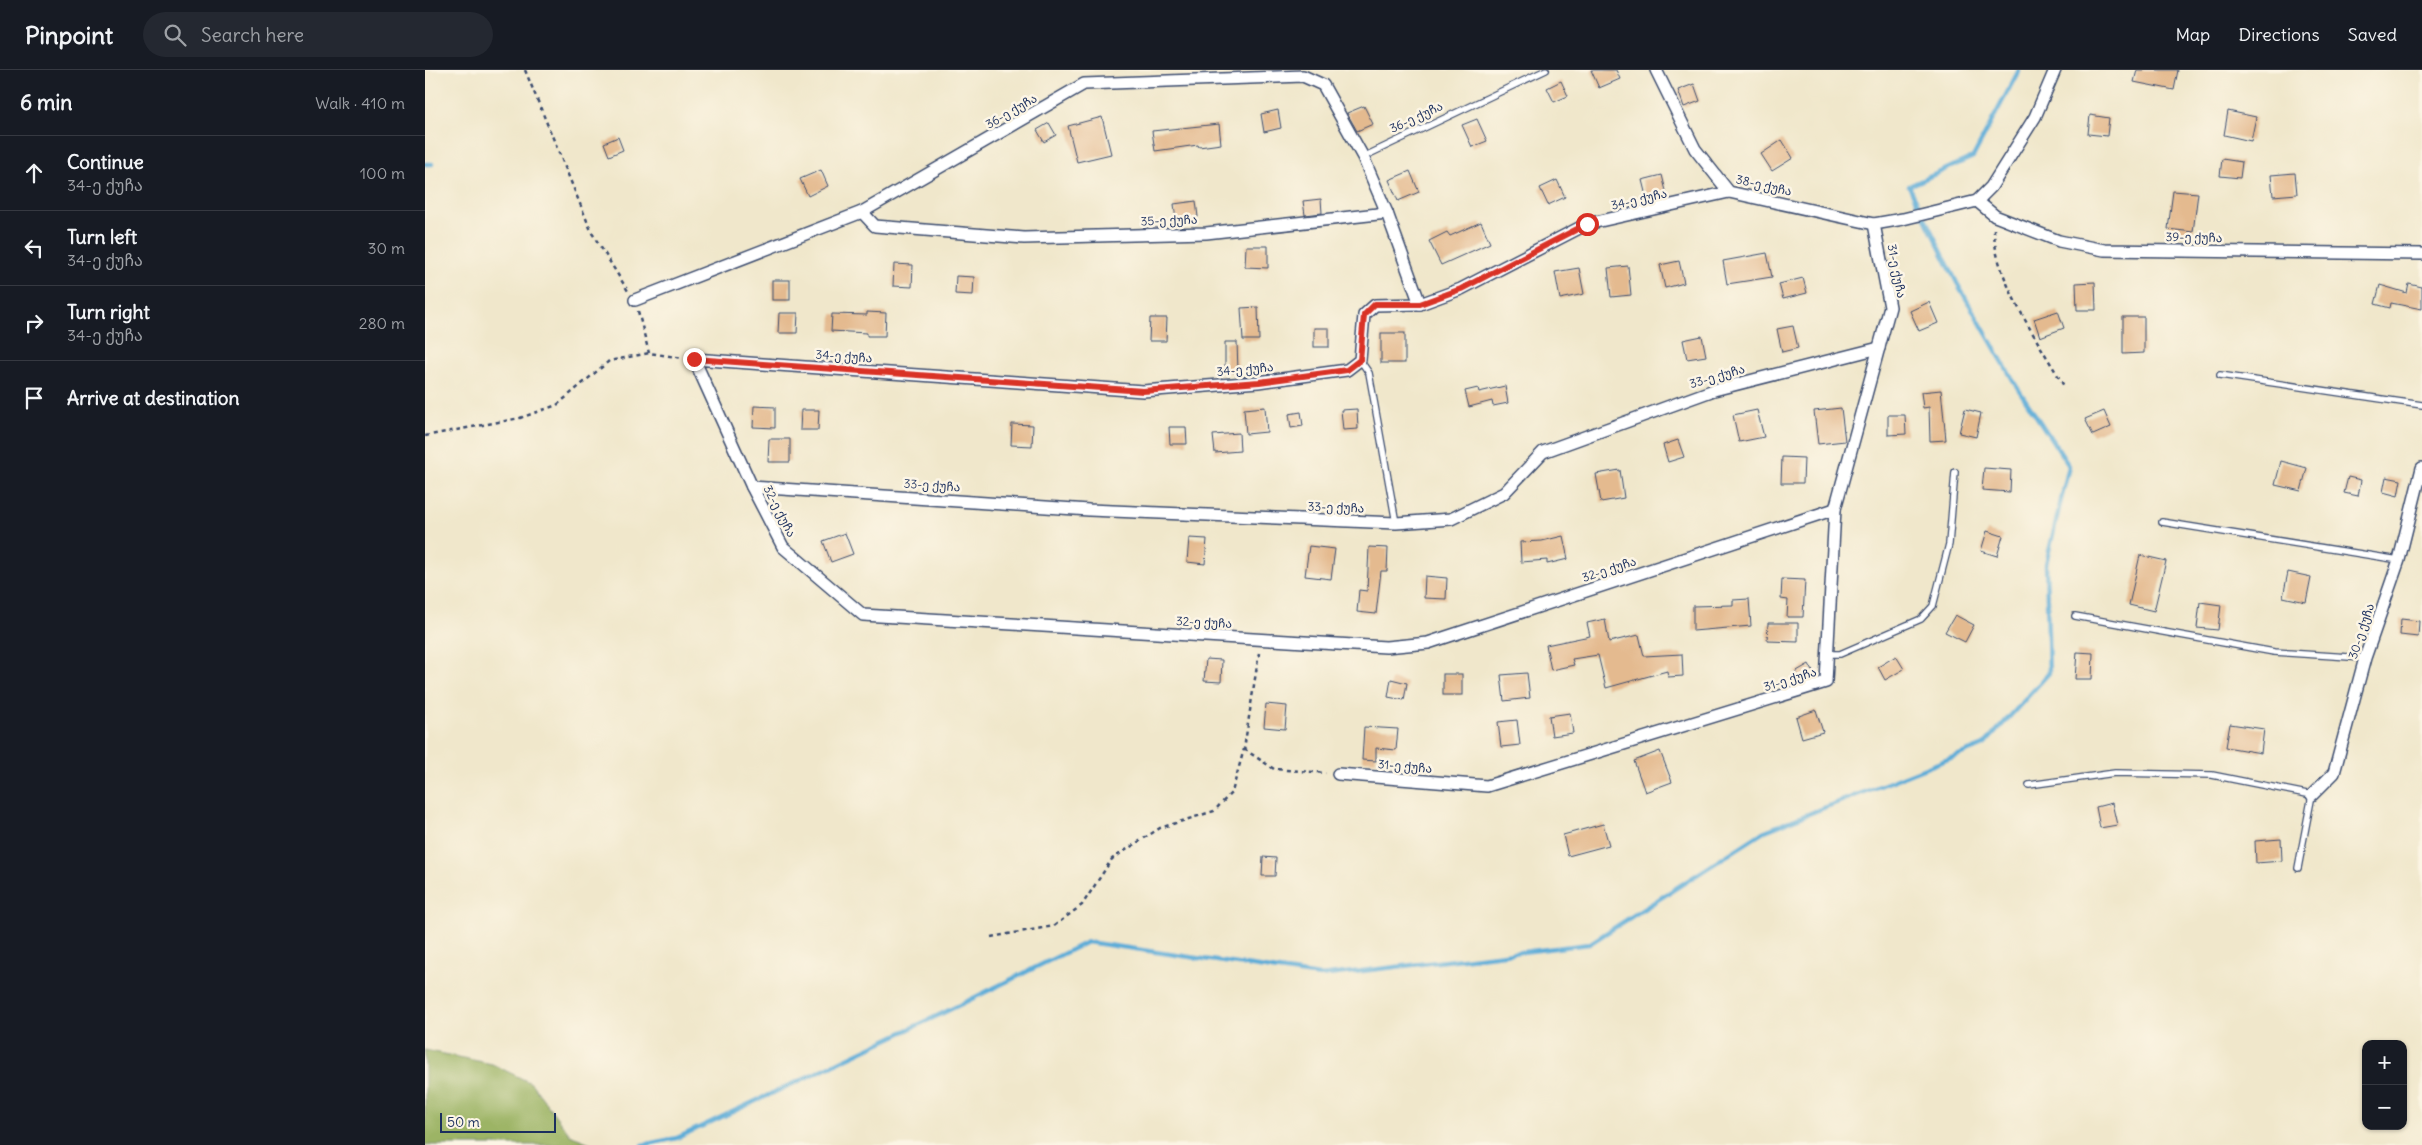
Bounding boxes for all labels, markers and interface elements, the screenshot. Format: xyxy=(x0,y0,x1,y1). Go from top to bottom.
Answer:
search box xyxy=(143,12,493,57)
text: Pinpoint xyxy=(25,20,113,50)
icon: search xyxy=(161,21,189,49)
text: Search here xyxy=(201,23,304,47)
text: Map xyxy=(2175,23,2210,46)
text: Directions xyxy=(2238,23,2320,46)
text: Saved xyxy=(2348,23,2397,46)
text: 6 min xyxy=(20,89,72,116)
street label: 36-ე ქუჩა xyxy=(983,90,1039,132)
text: Walk · 410 m xyxy=(315,93,405,113)
street label: 36-ე ქუჩა xyxy=(1387,98,1445,136)
text: Continue xyxy=(67,150,144,174)
icon: ahead xyxy=(20,159,48,187)
text: 100 m xyxy=(360,163,405,183)
street label: 38-ე ქუჩა xyxy=(1735,171,1793,199)
text: 34-ე ქუჩა xyxy=(67,175,143,195)
street label: 34-ე ქუჩა xyxy=(1610,185,1668,213)
street label: 35-ე ქუჩა xyxy=(1140,212,1198,228)
route start xyxy=(1576,213,1599,236)
text: Turn left xyxy=(67,225,137,249)
street label: 39-ე ქუჩა xyxy=(2165,229,2223,245)
icon: left xyxy=(20,234,48,262)
text: 30 m xyxy=(368,238,405,258)
street label: 31-ე ქუჩა xyxy=(1884,243,1910,299)
text: 34-ე ქუჩა xyxy=(67,250,143,270)
text: Turn right xyxy=(67,300,150,324)
icon: right xyxy=(20,309,48,337)
text: 280 m xyxy=(359,313,405,333)
text: 34-ე ქუჩა xyxy=(67,325,143,345)
street label: 34-ე ქუჩა xyxy=(815,347,873,365)
route end xyxy=(683,348,706,371)
street label: 34-ე ქუჩა xyxy=(1216,359,1274,379)
street label: 33-ე ქუჩა xyxy=(1688,361,1746,391)
icon: arrive xyxy=(20,384,48,412)
text: Arrive at destination xyxy=(67,386,240,410)
street label: 33-ე ქუჩა xyxy=(903,476,961,494)
street label: 32-ე ქუჩა xyxy=(761,483,799,539)
street label: 33-ე ქუჩა xyxy=(1307,499,1365,515)
street label: 32-ე ქუჩა xyxy=(1580,553,1638,585)
street label: 30-ე ქუჩა xyxy=(2345,601,2377,661)
street label: 32-ე ქუჩა xyxy=(1176,613,1232,631)
street label: 31-ე ქუჩა xyxy=(1762,664,1818,694)
street label: 31-ე ქუჩა xyxy=(1377,756,1433,776)
map controls xyxy=(2362,1040,2407,1130)
button: + xyxy=(2362,1040,2407,1085)
button: − xyxy=(2362,1085,2407,1130)
scale bar xyxy=(440,1110,556,1133)
text: 50 m xyxy=(447,1113,480,1131)

